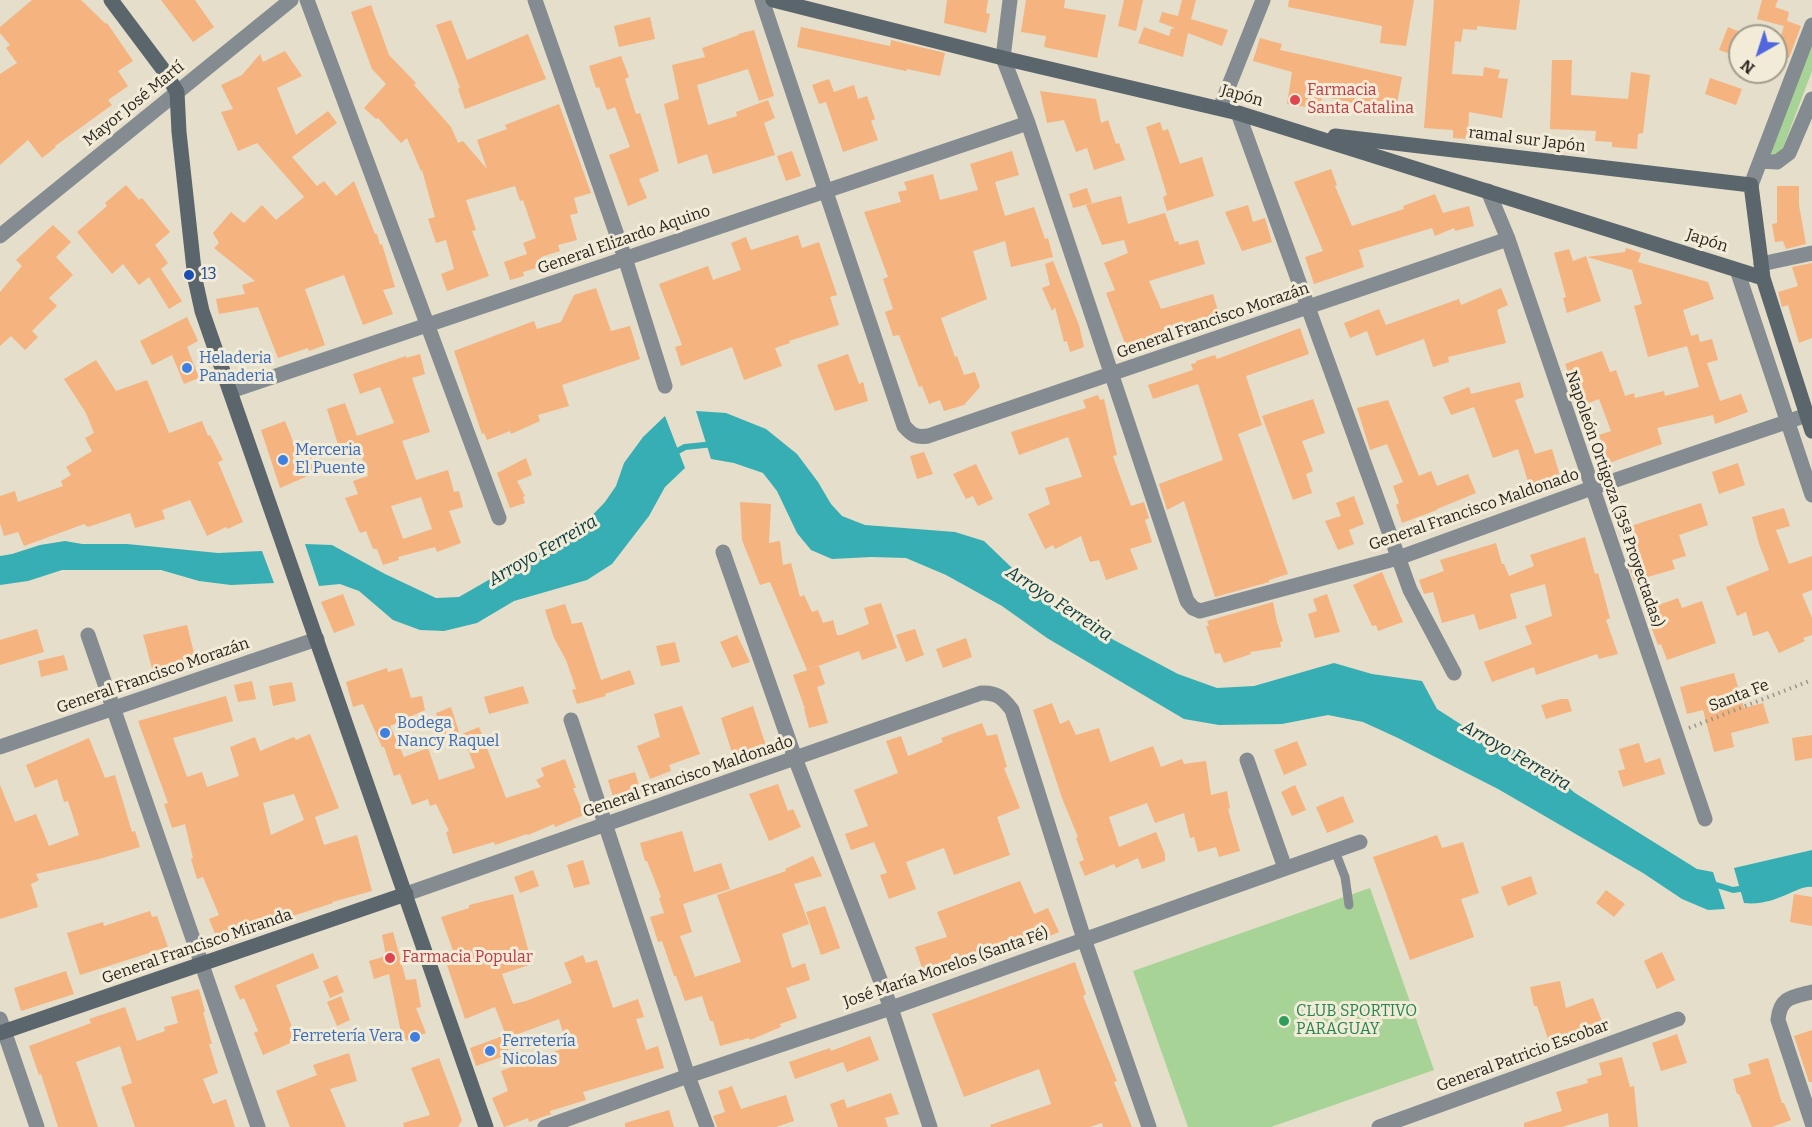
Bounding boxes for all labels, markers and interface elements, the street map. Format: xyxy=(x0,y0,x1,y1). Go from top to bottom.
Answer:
north arrow xyxy=(1728,24,1788,84)
text: N xyxy=(1737,56,1758,78)
street label: Mayor José Martí xyxy=(80,57,188,151)
street label: Japón xyxy=(1219,81,1265,111)
place label: Farmacia Santa Catalina xyxy=(1307,81,1414,119)
marker: Farmacia Santa Catalina xyxy=(1288,93,1302,107)
street label: ramal sur Japón xyxy=(1467,123,1587,157)
street label: General Elizardo Aquino xyxy=(535,201,713,279)
street label: Japón xyxy=(1684,225,1730,257)
place label: 13 xyxy=(201,265,217,285)
marker: 13 xyxy=(182,268,196,282)
street label: General Francisco Morazán xyxy=(1114,279,1312,363)
place label: Heladeria Panaderia xyxy=(199,349,274,387)
marker: Heladeria Panaderia xyxy=(180,361,194,375)
street label: Napoleón Ortigoza (35ª Proyectadas) xyxy=(1561,368,1667,630)
place label: Merceria El Puente xyxy=(295,441,365,479)
marker: Merceria El Puente xyxy=(276,453,290,467)
street label: General Francisco Maldonado xyxy=(1366,465,1582,555)
water label: Arroyo Ferreira xyxy=(485,511,601,591)
water label: Arroyo Ferreira xyxy=(1002,562,1116,646)
street label: General Francisco Morazán xyxy=(54,634,252,718)
street label: Santa Fe xyxy=(1706,676,1772,716)
place label: Bodega Nancy Raquel xyxy=(397,714,499,752)
water label: Arroyo Ferreira xyxy=(1458,716,1574,796)
marker: Bodega Nancy Raquel xyxy=(378,726,392,740)
street label: General Francisco Maldonado xyxy=(580,732,796,822)
street label: General Francisco Miranda xyxy=(99,905,295,989)
street label: José María Morelos (Santa Fé) xyxy=(841,924,1051,1012)
place label: Farmacia Popular xyxy=(402,948,533,968)
marker: Farmacia Popular xyxy=(383,951,397,965)
place label: CLUB SPORTIVO PARAGUAY xyxy=(1296,1002,1417,1040)
marker: CLUB SPORTIVO PARAGUAY xyxy=(1277,1014,1291,1028)
street label: General Patricio Escobar xyxy=(1434,1016,1612,1096)
place label: Ferretería Vera xyxy=(292,1027,403,1047)
marker: Ferretería Vera xyxy=(408,1030,422,1044)
place label: Ferretería Nicolas xyxy=(502,1032,576,1070)
marker: Ferretería Nicolas xyxy=(483,1044,497,1058)

